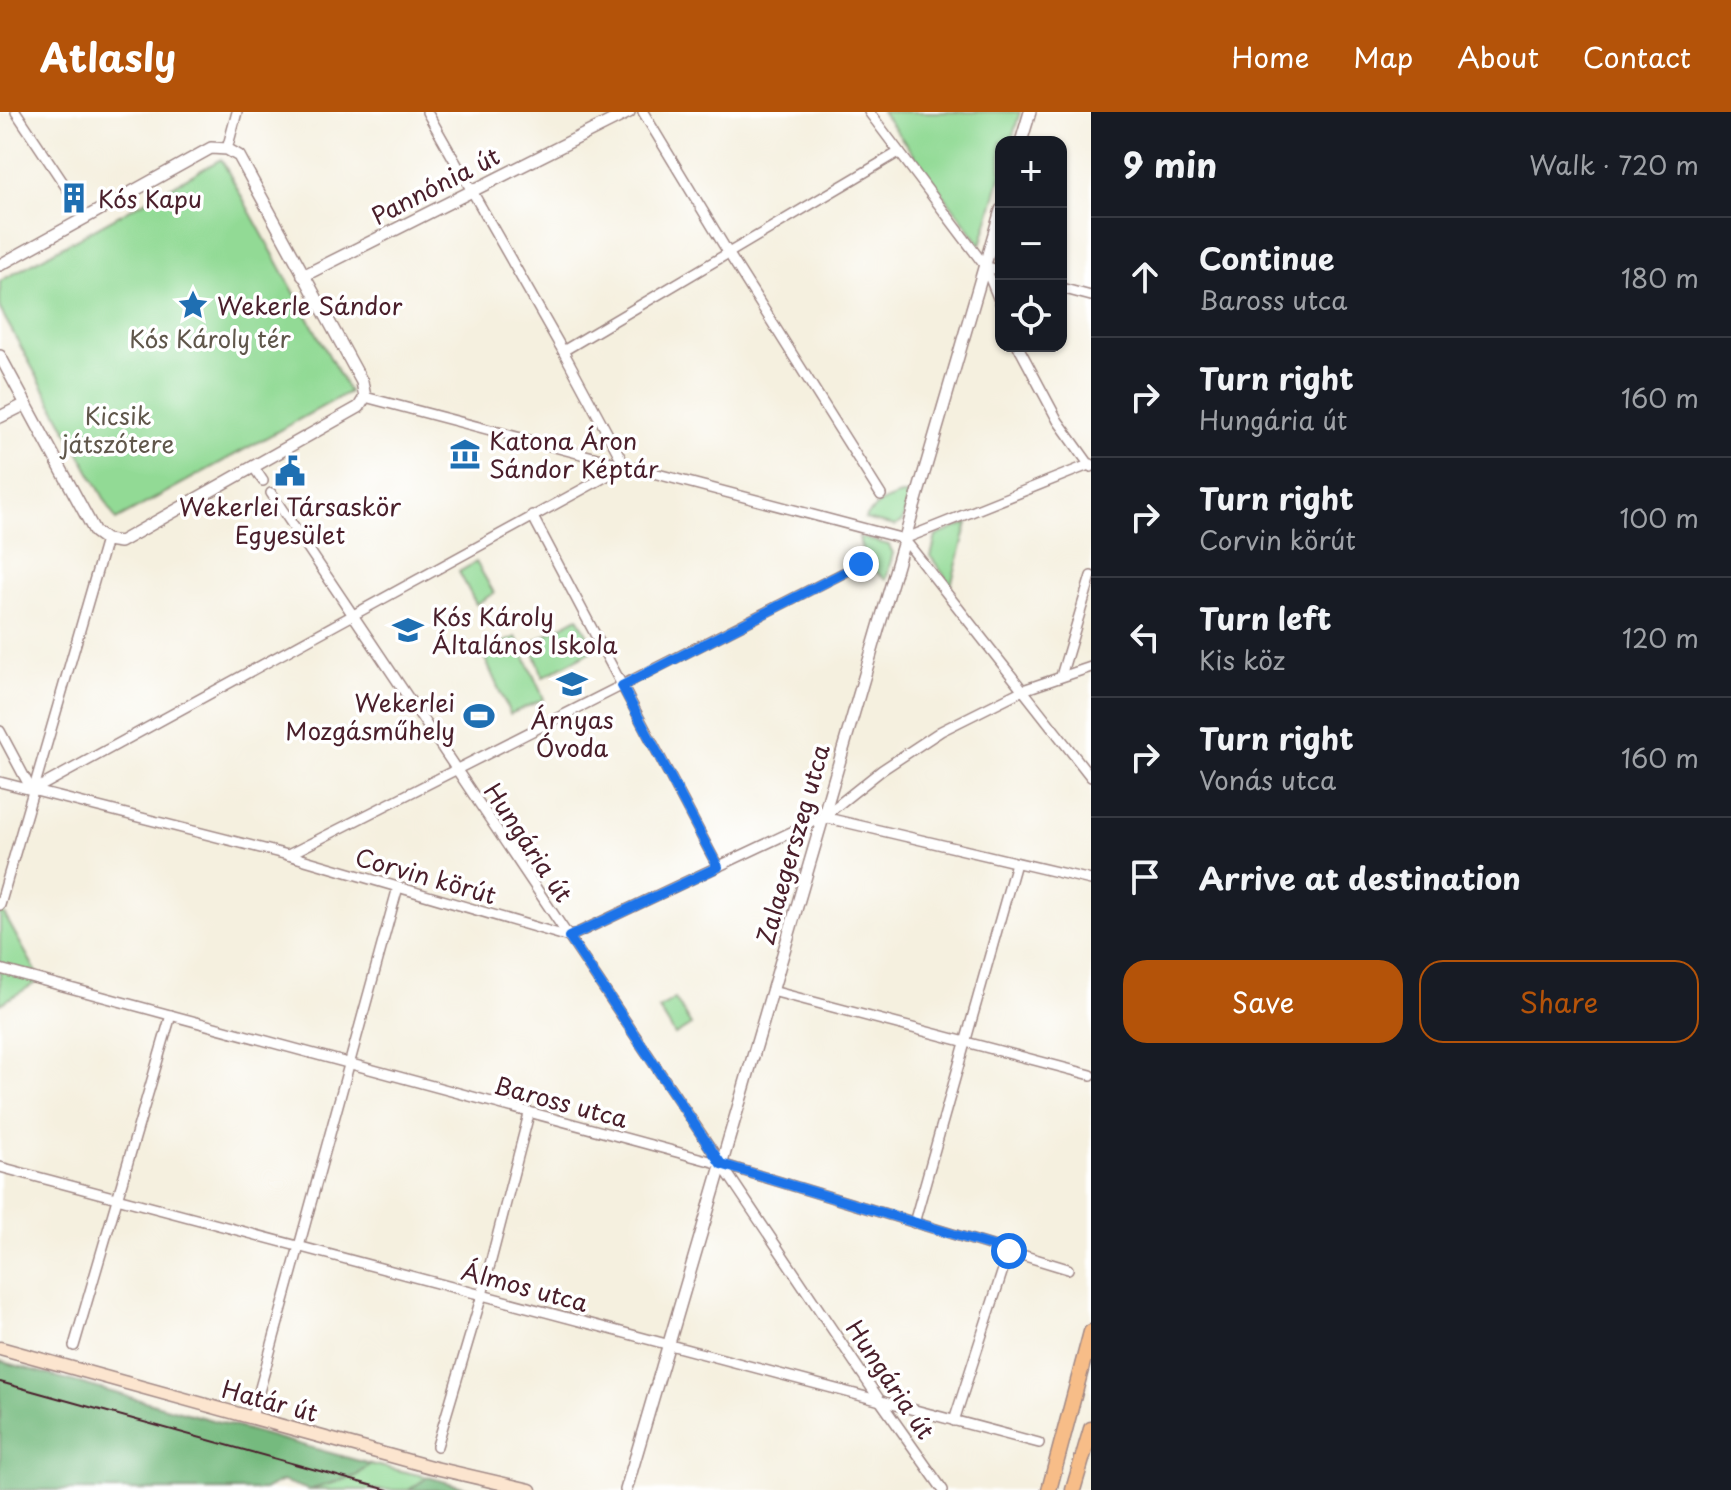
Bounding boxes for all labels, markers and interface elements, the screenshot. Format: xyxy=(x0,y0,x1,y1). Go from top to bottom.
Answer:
text: Atlasly xyxy=(40,28,176,85)
text: Home xyxy=(1231,35,1309,78)
text: Map xyxy=(1353,35,1413,78)
text: About xyxy=(1457,35,1539,78)
text: Contact xyxy=(1583,35,1691,78)
map controls xyxy=(995,136,1067,352)
button: + xyxy=(995,136,1067,208)
street label: Pannónia út xyxy=(365,137,506,233)
text: 9 min xyxy=(1123,138,1217,190)
text: Walk · 720 m xyxy=(1529,145,1699,184)
place label: Kós Kapu xyxy=(98,180,202,216)
building icon: Kós Kapu xyxy=(57,181,91,215)
button: − xyxy=(995,208,1067,280)
text: Continue xyxy=(1199,235,1334,280)
icon: ahead xyxy=(1123,255,1167,299)
text: 180 m xyxy=(1621,258,1699,297)
button: locate xyxy=(995,280,1067,352)
text: Baross utca xyxy=(1199,280,1348,319)
place label: Wekerle Sándor xyxy=(217,287,403,323)
place icon: Wekerle Sándor xyxy=(176,288,210,322)
park label: Kós Károly tér xyxy=(129,320,291,356)
text: Turn right xyxy=(1199,355,1354,400)
icon: right xyxy=(1123,375,1167,419)
text: 160 m xyxy=(1621,378,1699,417)
park label: Kicsik játszótere xyxy=(58,397,175,461)
text: Hungária út xyxy=(1199,400,1347,439)
place label: Katona Áron Sándor Képtár xyxy=(489,422,659,486)
museum icon: Katona Áron Sándor Képtár xyxy=(448,437,482,471)
public building icon: Wekerlei Társaskör Egyesület xyxy=(273,454,307,488)
text: Turn right xyxy=(1199,475,1354,520)
place label: Wekerlei Társaskör Egyesület xyxy=(179,488,401,552)
icon: right xyxy=(1123,495,1167,539)
text: 100 m xyxy=(1619,498,1699,537)
text: Corvin körút xyxy=(1199,520,1356,559)
route end xyxy=(843,546,879,582)
text: Turn left xyxy=(1199,595,1331,640)
place label: Kós Károly Általános Iskola xyxy=(432,598,618,662)
school or university icon: Kós Károly Általános Iskola xyxy=(391,613,425,647)
icon: left xyxy=(1123,615,1167,659)
text: 120 m xyxy=(1622,618,1699,657)
text: Kis köz xyxy=(1199,640,1285,679)
school or university icon: Árnyas Óvoda xyxy=(555,667,589,701)
place label: Wekerlei Mozgásműhely xyxy=(285,684,455,748)
sports icon: Wekerlei Mozgásműhely xyxy=(462,699,496,733)
place label: Árnyas Óvoda xyxy=(530,701,614,765)
text: Turn right xyxy=(1199,715,1354,760)
icon: right xyxy=(1123,735,1167,779)
text: 160 m xyxy=(1621,738,1699,777)
street label: Zalaegerszeg utca xyxy=(746,740,838,948)
text: Vonás utca xyxy=(1199,760,1336,799)
street label: Hungária út xyxy=(476,775,582,909)
street label: Corvin körút xyxy=(351,838,501,912)
icon: arrive xyxy=(1123,855,1167,899)
text: Arrive at destination xyxy=(1199,855,1521,900)
button: Save xyxy=(1123,960,1403,1043)
button: Share xyxy=(1419,960,1699,1043)
street label: Baross utca xyxy=(490,1066,632,1136)
route start xyxy=(991,1233,1027,1269)
street label: Álmos utca xyxy=(458,1252,592,1320)
street label: Hungária út xyxy=(838,1312,944,1446)
street label: Határ út xyxy=(218,1370,322,1430)

